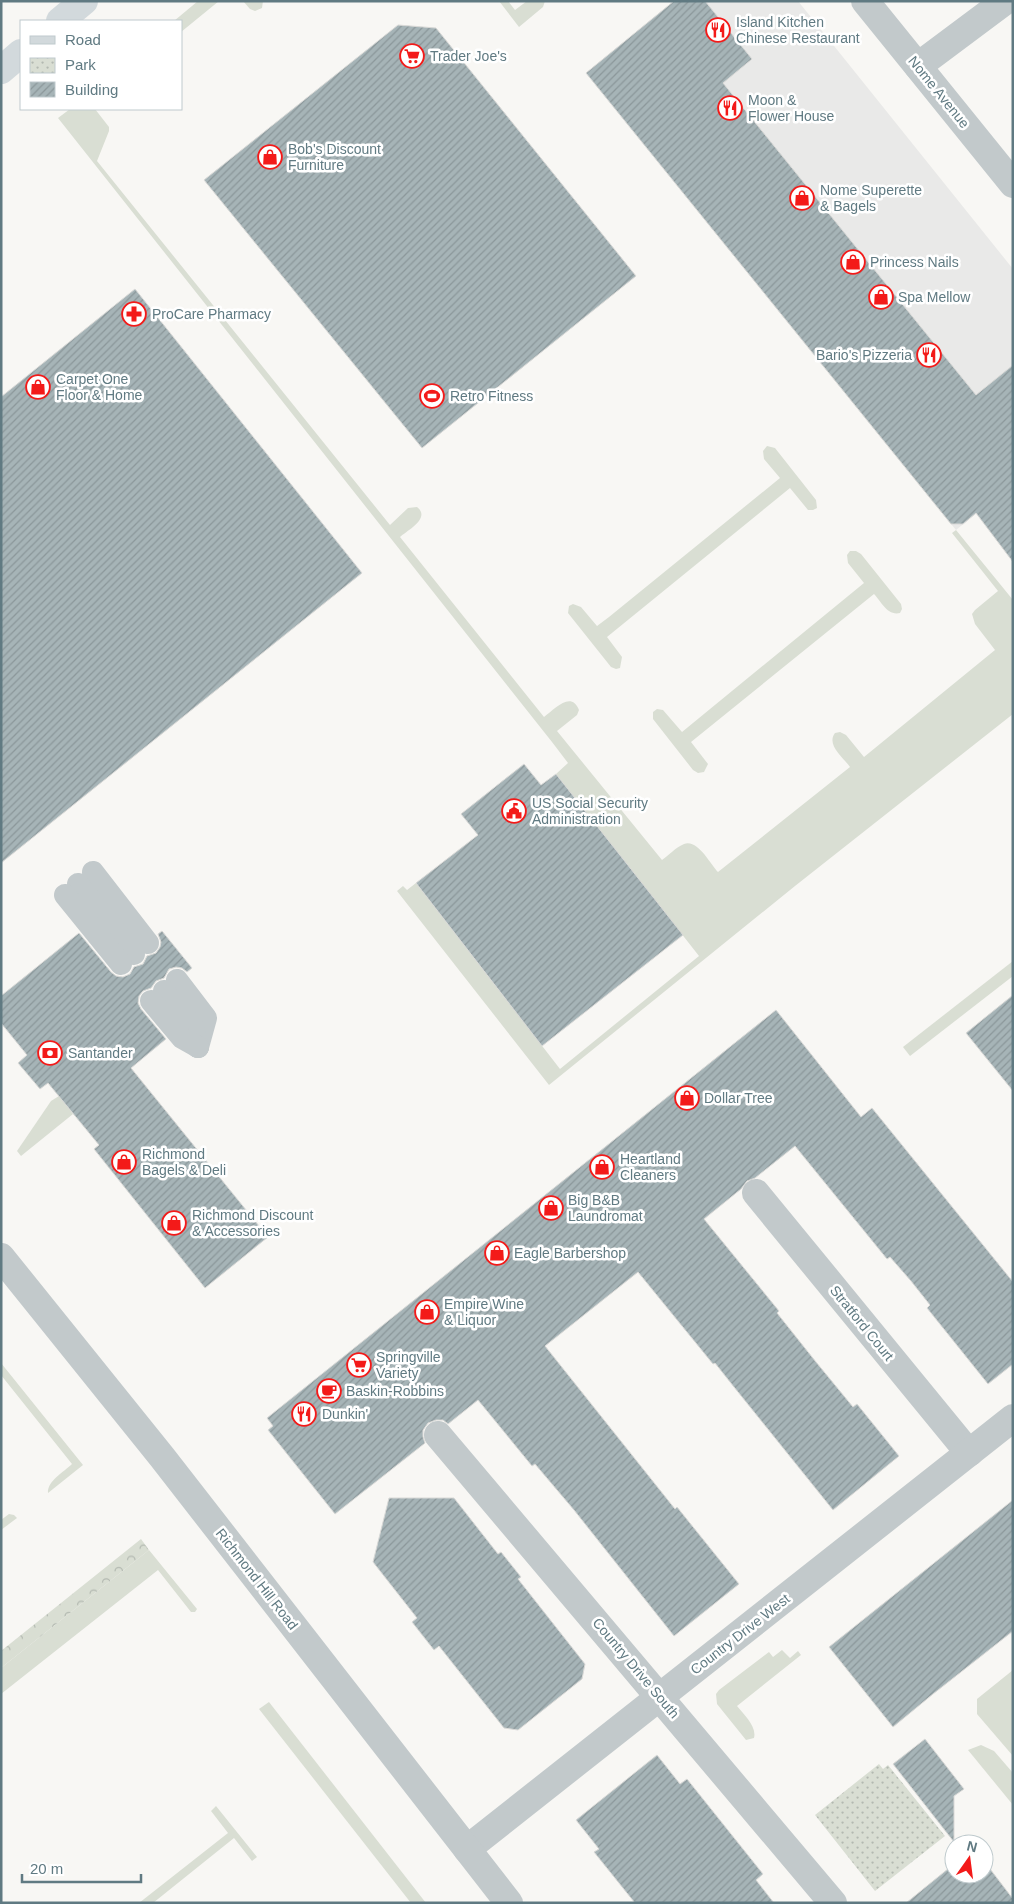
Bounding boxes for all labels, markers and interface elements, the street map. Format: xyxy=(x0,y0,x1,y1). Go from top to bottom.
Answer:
place label: Island Kitchen Chinese Restaurant xyxy=(736,14,860,46)
restaurant icon: Island Kitchen Chinese Restaurant xyxy=(705,17,731,43)
legend xyxy=(20,20,182,110)
text: Road xyxy=(65,31,101,48)
supermarket icon: Trader Joe's xyxy=(399,43,425,69)
place label: Trader Joe's xyxy=(430,48,507,64)
street label: Nome Avenue xyxy=(905,53,973,131)
text: Park xyxy=(65,56,96,73)
text: Building xyxy=(65,81,118,98)
place label: Moon & Flower House xyxy=(748,92,835,124)
restaurant icon: Moon & Flower House xyxy=(717,95,743,121)
place label: Bob's Discount Furniture xyxy=(288,141,381,173)
shop icon: Bob's Discount Furniture xyxy=(257,144,283,170)
place label: Nome Superette & Bagels xyxy=(820,182,922,214)
shop icon: Nome Superette & Bagels xyxy=(789,185,815,211)
shop icon: Princess Nails xyxy=(840,249,866,275)
place label: Princess Nails xyxy=(870,254,959,270)
shop icon: Spa Mellow xyxy=(868,284,894,310)
place label: Spa Mellow xyxy=(898,289,971,305)
pharmacy icon: ProCare Pharmacy xyxy=(121,301,147,327)
place label: ProCare Pharmacy xyxy=(152,306,271,322)
restaurant icon: Bario's Pizzeria xyxy=(916,342,942,368)
place label: Bario's Pizzeria xyxy=(816,347,912,363)
place label: Carpet One Floor & Home xyxy=(56,371,143,403)
shop icon: Carpet One Floor & Home xyxy=(25,374,51,400)
sports icon: Retro Fitness xyxy=(419,383,445,409)
place label: Retro Fitness xyxy=(450,388,533,404)
place label: US Social Security Administration xyxy=(532,795,648,827)
public building icon: US Social Security Administration xyxy=(501,798,527,824)
bank icon: Santander xyxy=(37,1040,63,1066)
place label: Santander xyxy=(68,1045,133,1061)
shop icon: Dollar Tree xyxy=(674,1085,700,1111)
place label: Dollar Tree xyxy=(704,1090,773,1106)
place label: Richmond Bagels & Deli xyxy=(142,1146,226,1178)
shop icon: Richmond Bagels & Deli xyxy=(111,1149,137,1175)
place label: Heartland Cleaners xyxy=(620,1151,681,1183)
shop icon: Heartland Cleaners xyxy=(589,1154,615,1180)
place label: Big B&B Laundromat xyxy=(568,1192,643,1224)
shop icon: Big B&B Laundromat xyxy=(538,1195,564,1221)
place label: Richmond Discount & Accessories xyxy=(192,1207,313,1239)
shop icon: Richmond Discount & Accessories xyxy=(161,1210,187,1236)
shop icon: Eagle Barbershop xyxy=(484,1240,510,1266)
place label: Eagle Barbershop xyxy=(514,1245,626,1261)
street label: Stratford Court xyxy=(827,1282,897,1364)
place label: Empire Wine & Liquor xyxy=(444,1296,524,1328)
shop icon: Empire Wine & Liquor xyxy=(414,1299,440,1325)
place label: Springville Variety xyxy=(376,1349,441,1381)
supermarket icon: Springville Variety xyxy=(346,1352,372,1378)
cafe icon: Baskin-Robbins xyxy=(316,1378,342,1404)
place label: Baskin-Robbins xyxy=(346,1383,444,1399)
restaurant icon: Dunkin' xyxy=(291,1401,317,1427)
place label: Dunkin' xyxy=(322,1406,368,1422)
street label: Richmond Hill Road xyxy=(213,1525,301,1633)
street label: Country Drive West xyxy=(687,1590,793,1678)
street label: Country Drive South xyxy=(589,1615,683,1721)
north arrow xyxy=(944,1834,994,1884)
text: N xyxy=(965,1837,979,1855)
scale bar xyxy=(22,1852,141,1884)
text: 20 m xyxy=(30,1860,63,1877)

